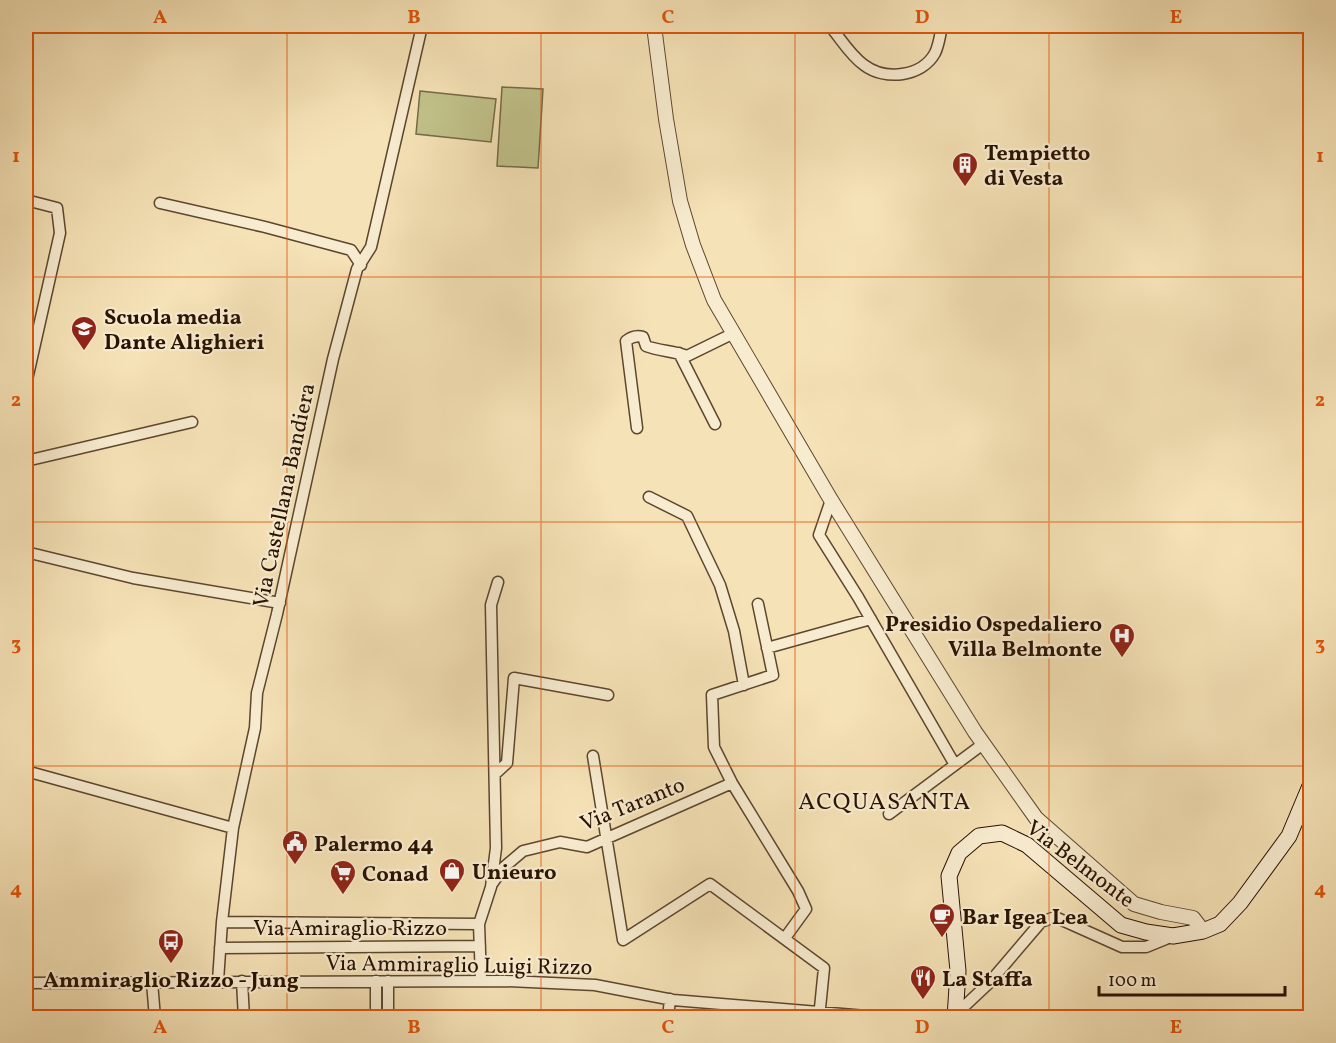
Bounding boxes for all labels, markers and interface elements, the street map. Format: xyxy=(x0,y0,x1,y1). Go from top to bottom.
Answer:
text: A xyxy=(153,4,167,32)
text: B xyxy=(407,4,421,32)
text: C xyxy=(662,4,675,32)
text: D xyxy=(915,4,929,32)
text: E xyxy=(1170,4,1182,32)
place label: Tempietto di Vesta xyxy=(984,139,1090,195)
text: 1 xyxy=(12,143,20,171)
text: 1 xyxy=(1316,143,1324,171)
building icon: Tempietto di Vesta xyxy=(950,150,980,188)
place label: Scuola media Dante Alighieri xyxy=(104,303,265,359)
school or university icon: Scuola media Dante Alighieri xyxy=(69,314,99,352)
street label: Via Castellana Bandiera xyxy=(247,380,324,611)
text: 2 xyxy=(11,387,21,415)
text: 2 xyxy=(1315,387,1325,415)
place label: Presidio Ospedaliero Villa Belmonte xyxy=(885,610,1102,666)
hospital icon: Presidio Ospedaliero Villa Belmonte xyxy=(1107,621,1137,659)
text: 3 xyxy=(11,631,21,659)
text: 3 xyxy=(1315,631,1325,659)
street label: Via Taranto xyxy=(576,770,690,840)
district label: ACQUASANTA xyxy=(798,786,972,820)
street label: Via Belmonte xyxy=(1019,814,1140,916)
public building icon: Palermo 44 xyxy=(280,828,310,866)
place label: Palermo 44 xyxy=(314,830,434,861)
shop icon: Unieuro xyxy=(437,856,467,894)
supermarket icon: Conad xyxy=(328,858,358,896)
place label: Unieuro xyxy=(472,858,557,889)
place label: Conad xyxy=(362,860,429,891)
text: 4 xyxy=(10,876,22,904)
text: 4 xyxy=(1314,876,1326,904)
cafe icon: Bar Igea Lea xyxy=(927,901,957,939)
place label: Bar Igea Lea xyxy=(962,903,1088,934)
street label: Via Amiraglio Rizzo xyxy=(253,914,447,945)
bus stop icon: Ammiraglio Rizzo - Jung xyxy=(156,927,186,965)
street label: Via Ammiraglio Luigi Rizzo xyxy=(325,949,593,984)
scale bar xyxy=(1099,959,1285,997)
restaurant icon: La Staffa xyxy=(908,963,938,1001)
place label: La Staffa xyxy=(942,965,1033,996)
place label: Ammiraglio Rizzo - Jung xyxy=(43,966,299,997)
text: 100 m xyxy=(1108,969,1157,994)
text: A xyxy=(153,1014,167,1042)
text: B xyxy=(407,1014,421,1042)
text: C xyxy=(662,1014,675,1042)
text: D xyxy=(915,1014,929,1042)
text: E xyxy=(1170,1014,1182,1042)

